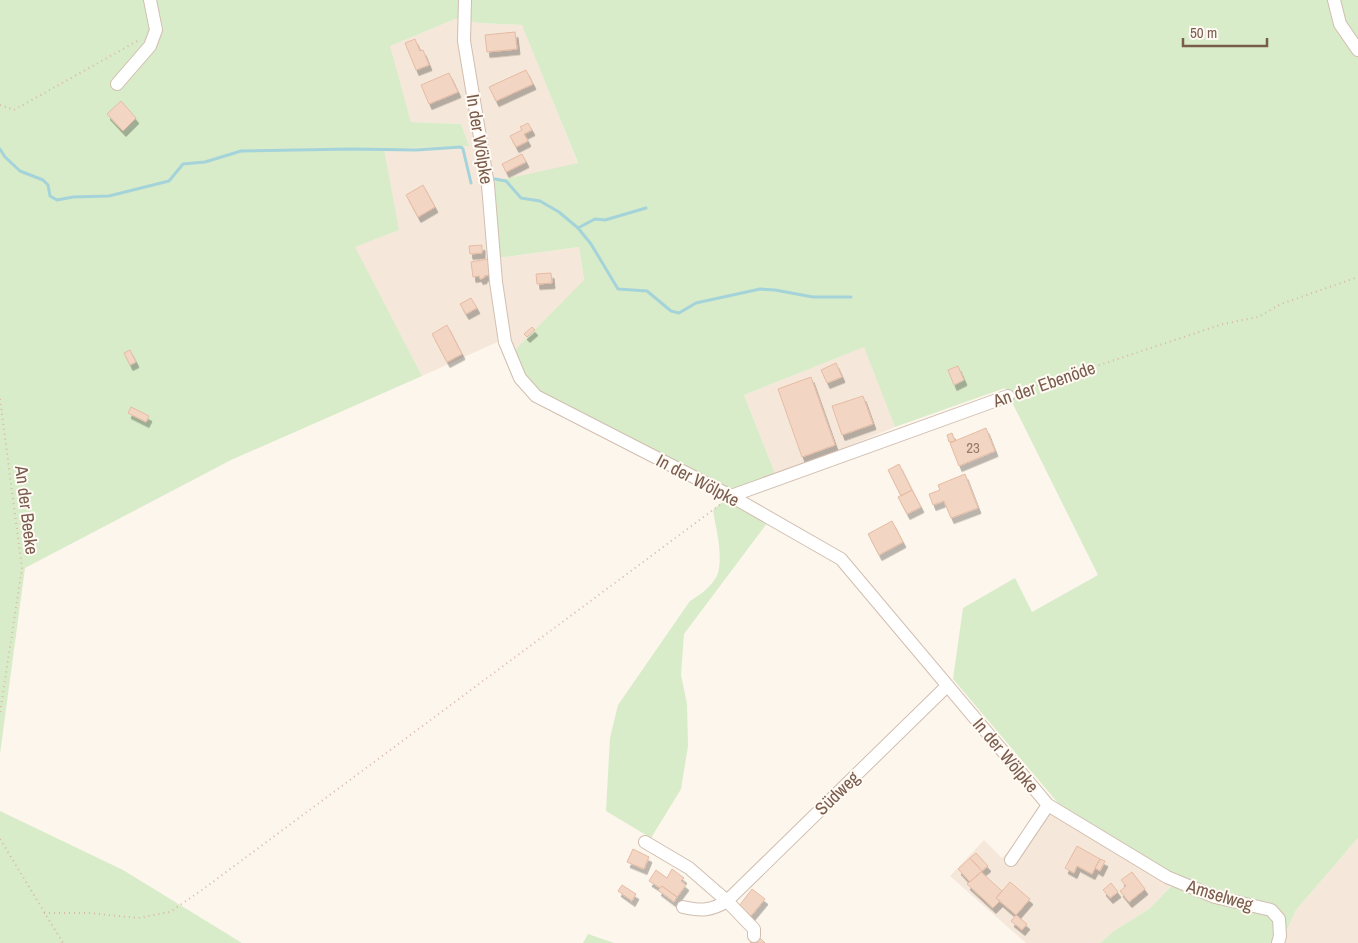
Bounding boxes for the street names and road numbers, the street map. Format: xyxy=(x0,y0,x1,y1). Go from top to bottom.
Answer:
street label: In der Wölpke xyxy=(461,92,499,186)
street label: An der Ebenöde xyxy=(989,355,1099,414)
street label: In der Wölpke xyxy=(652,448,744,512)
street label: An der Beeke xyxy=(9,463,45,556)
street label: In der Wölpke xyxy=(967,712,1045,798)
street label: Südweg xyxy=(809,765,865,821)
street label: Amselweg xyxy=(1183,873,1257,917)

